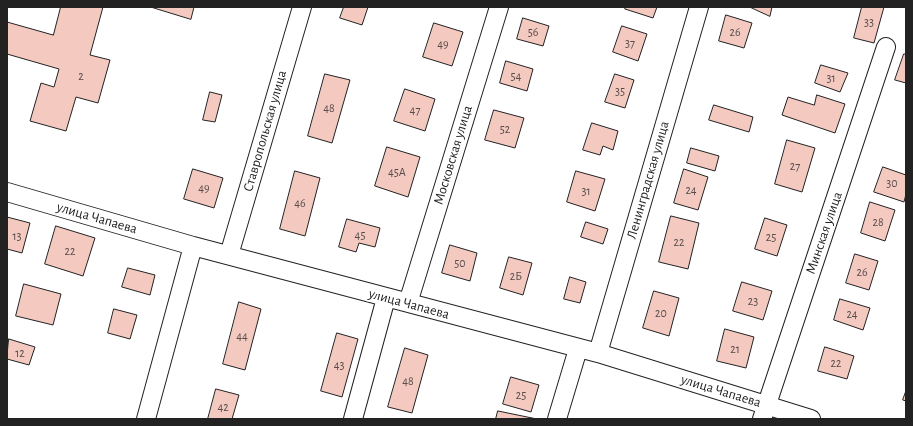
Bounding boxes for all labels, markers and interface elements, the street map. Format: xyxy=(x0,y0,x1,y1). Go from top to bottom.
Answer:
house number: 33 xyxy=(864,15,874,29)
house number: 56 xyxy=(528,25,538,39)
house number: 26 xyxy=(729,25,741,39)
house number: 37 xyxy=(625,36,635,50)
house number: 49 xyxy=(437,37,449,51)
street label: Ставропольская улица xyxy=(240,68,290,194)
house number: 2 xyxy=(78,69,84,83)
house number: 54 xyxy=(511,69,521,83)
house number: 31 xyxy=(826,71,836,85)
house number: 35 xyxy=(615,84,625,98)
house number: 48 xyxy=(323,101,335,115)
house number: 47 xyxy=(410,103,420,117)
street label: Московская улица xyxy=(430,103,476,207)
street label: Ленинградская улица xyxy=(623,119,673,241)
house number: 52 xyxy=(500,122,510,136)
house number: 27 xyxy=(790,159,800,173)
house number: 45А xyxy=(388,165,406,179)
house number: 30 xyxy=(886,176,898,190)
house number: 49 xyxy=(198,181,210,195)
house number: 24 xyxy=(685,183,697,197)
house number: 31 xyxy=(581,184,591,198)
street label: Минская улица xyxy=(802,190,846,276)
house number: 46 xyxy=(294,196,306,210)
street label: улица Чапаева xyxy=(55,199,139,237)
house number: 28 xyxy=(872,215,884,229)
house number: 45 xyxy=(355,228,365,242)
house number: 13 xyxy=(12,229,22,243)
house number: 25 xyxy=(766,230,776,244)
house number: 22 xyxy=(674,235,684,249)
house number: 22 xyxy=(65,244,75,258)
house number: 50 xyxy=(454,256,466,270)
house number: 26 xyxy=(856,265,868,279)
house number: 2Б xyxy=(510,269,522,283)
street label: улица Чапаева xyxy=(367,285,451,323)
house number: 23 xyxy=(748,294,758,308)
house number: 20 xyxy=(655,306,667,320)
house number: 24 xyxy=(846,307,858,321)
house number: 44 xyxy=(236,329,248,343)
house number: 21 xyxy=(730,342,740,356)
house number: 12 xyxy=(15,346,25,360)
house number: 22 xyxy=(831,356,841,370)
house number: 43 xyxy=(334,358,344,372)
street label: улица Чапаева xyxy=(679,371,763,411)
house number: 48 xyxy=(402,374,414,388)
house number: 25 xyxy=(516,388,526,402)
house number: 42 xyxy=(217,400,229,414)

